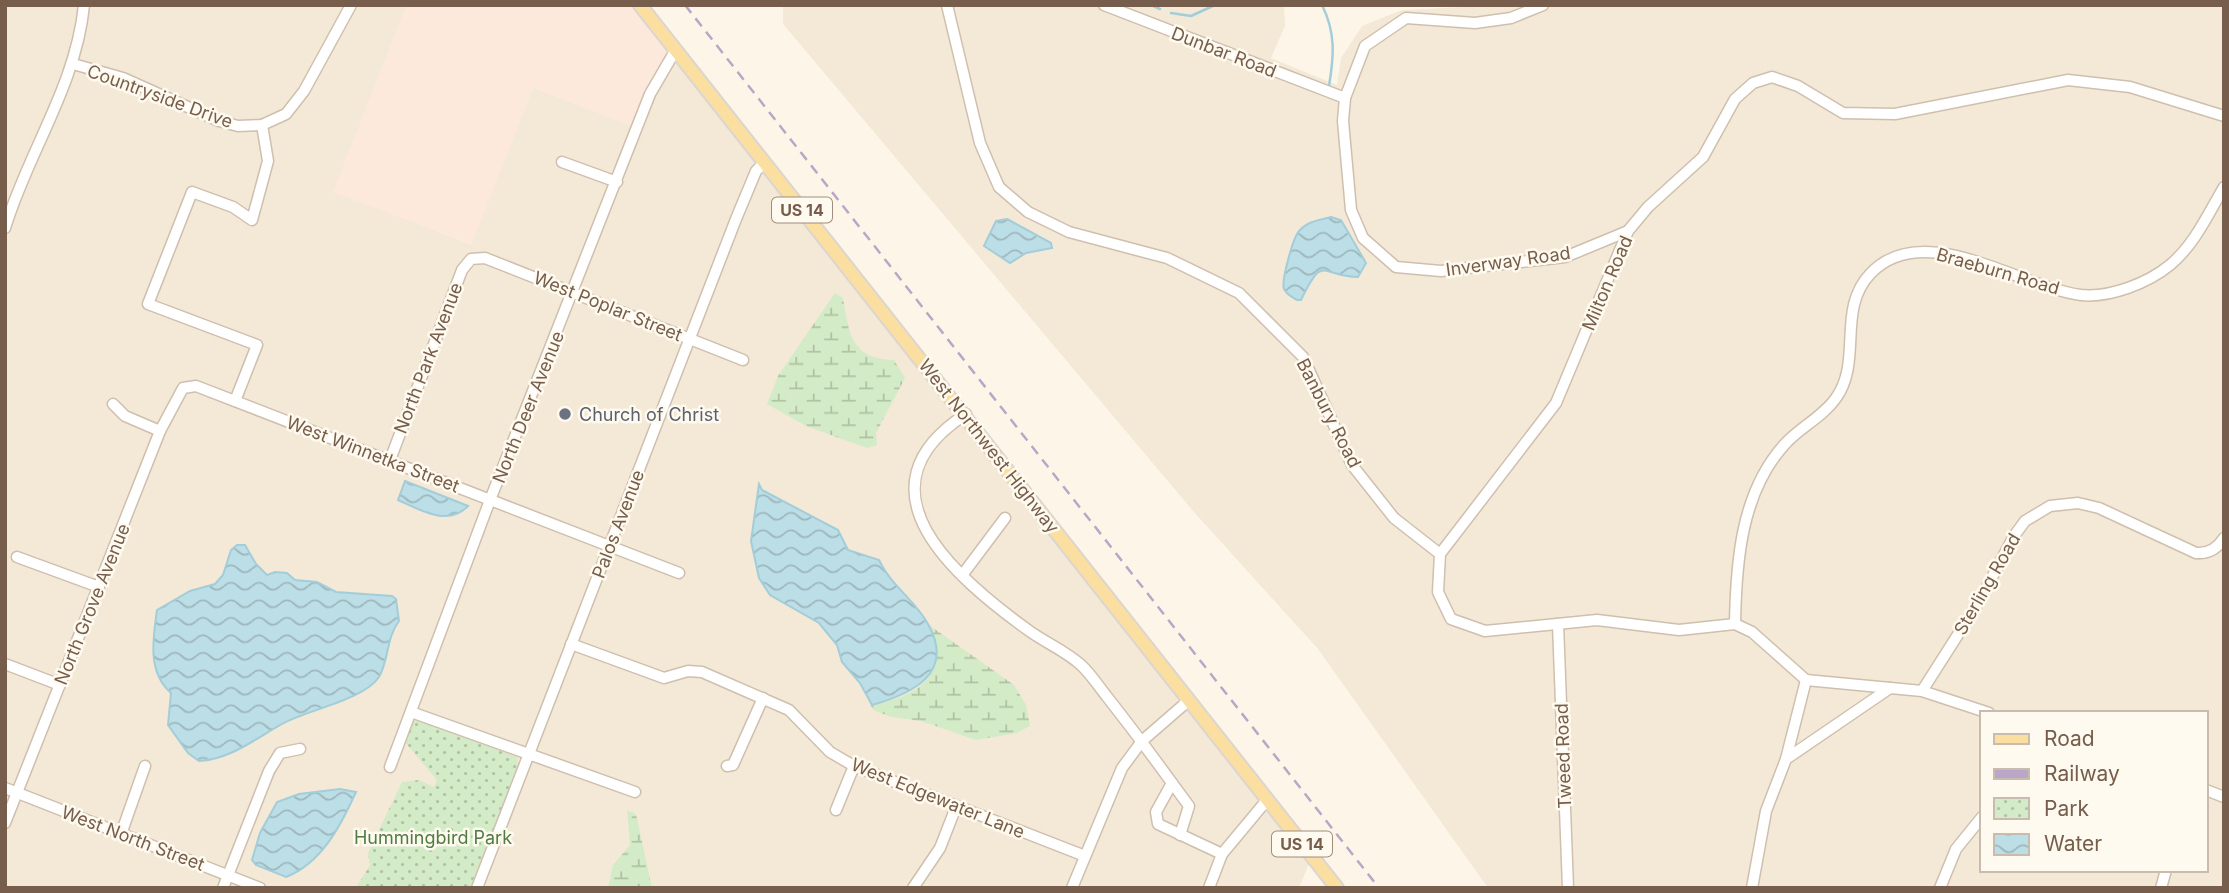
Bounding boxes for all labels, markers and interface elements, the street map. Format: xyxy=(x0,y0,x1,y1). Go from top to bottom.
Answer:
street label: Dunbar Road xyxy=(1168,22,1280,82)
street label: Countryside Drive xyxy=(84,60,236,132)
road number: US 14 xyxy=(772,198,832,222)
street label: Milton Road xyxy=(1578,232,1636,334)
street label: Inverway Road xyxy=(1444,242,1572,280)
street label: Braeburn Road xyxy=(1934,243,2062,299)
street label: West Poplar Street xyxy=(531,267,685,345)
street label: North Park Avenue xyxy=(390,280,466,436)
street label: North Deer Avenue xyxy=(488,328,568,486)
street label: West Northwest Highway xyxy=(914,355,1064,537)
street label: Banbury Road xyxy=(1292,355,1366,471)
place label: Church of Christ xyxy=(579,404,719,425)
marker: Church of Christ xyxy=(557,406,573,422)
street label: West Winnetka Street xyxy=(284,411,462,497)
street label: Palos Avenue xyxy=(588,467,648,581)
street label: North Grove Avenue xyxy=(50,520,134,688)
street label: Sterling Road xyxy=(1949,530,2025,638)
street label: Tweed Road xyxy=(1551,703,1575,809)
legend xyxy=(1980,711,2208,872)
text: Road xyxy=(2044,726,2095,751)
street label: West Edgewater Lane xyxy=(848,754,1028,842)
text: Railway xyxy=(2044,761,2120,786)
text: Park xyxy=(2044,796,2089,821)
street label: West North Street xyxy=(58,801,208,875)
park label: Hummingbird Park xyxy=(354,827,512,848)
text: Water xyxy=(2044,831,2102,856)
road number: US 14 xyxy=(1272,832,1332,856)

